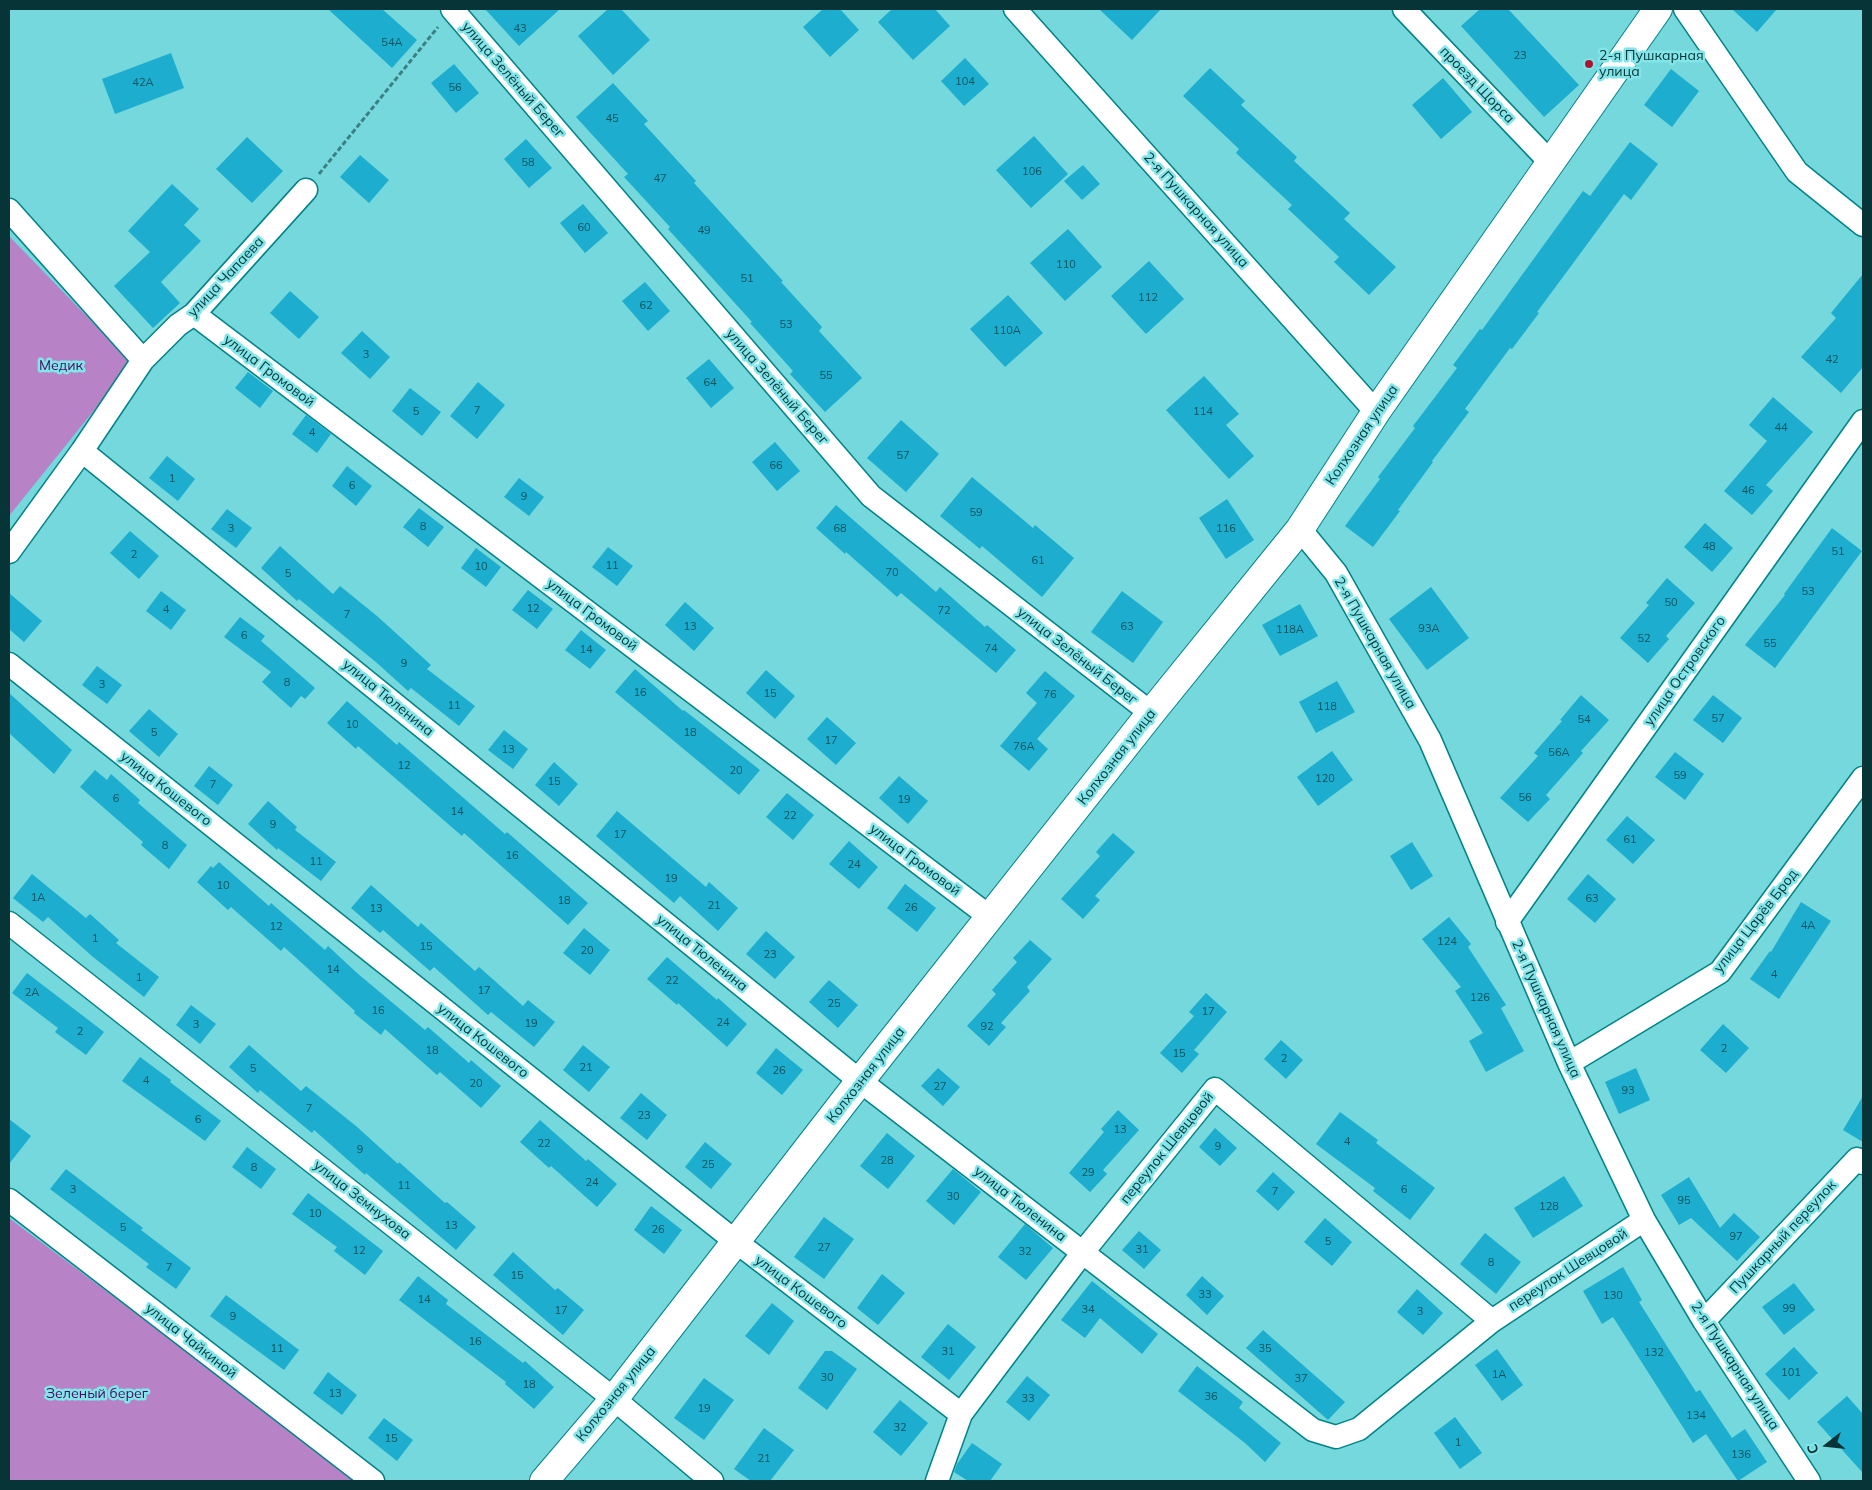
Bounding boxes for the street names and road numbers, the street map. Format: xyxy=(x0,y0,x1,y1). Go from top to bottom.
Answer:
street label: улица Зелёный Берег xyxy=(458,19,568,141)
street label: проезд Щорса xyxy=(1436,43,1518,127)
street label: 2-я Пушкарная улица xyxy=(1140,149,1252,271)
street label: улица Чапаева xyxy=(185,233,267,321)
street label: улица Зелёный Берег xyxy=(722,326,832,448)
street label: улица Громовой xyxy=(220,331,318,411)
street label: Колхозная улица xyxy=(1322,382,1402,488)
street label: 2-я Пушкарная улица xyxy=(1330,574,1420,712)
street label: улица Громовой xyxy=(543,575,641,655)
street label: улица Зелёный Берег xyxy=(1014,604,1140,708)
street label: улица Островского xyxy=(1641,613,1729,729)
street label: улица Тюленина xyxy=(339,656,437,740)
street label: Колхозная улица xyxy=(1074,706,1160,808)
street label: улица Кошевого xyxy=(117,748,215,830)
street label: улица Громовой xyxy=(866,820,964,900)
street label: улица Царёв Брод xyxy=(1710,866,1802,976)
street label: улица Тюленина xyxy=(653,911,751,995)
street label: 2-я Пушкарная улица xyxy=(1508,937,1584,1081)
street label: улица Кошевого xyxy=(434,1000,532,1082)
street label: Колхозная улица xyxy=(823,1024,909,1126)
street label: переулок Шевцовой xyxy=(1117,1089,1217,1207)
street label: улица Земнухова xyxy=(310,1157,414,1243)
street label: улица Тюленина xyxy=(971,1163,1069,1245)
street label: Пушкарный переулок xyxy=(1726,1177,1840,1297)
street label: переулок Шевцовой xyxy=(1505,1225,1631,1315)
street label: улица Кошевого xyxy=(752,1252,850,1332)
street label: 2-я Пушкарная улица xyxy=(1687,1299,1783,1433)
street label: улица Чайкиной xyxy=(142,1300,240,1382)
street label: Колхозная улица xyxy=(573,1343,659,1445)

